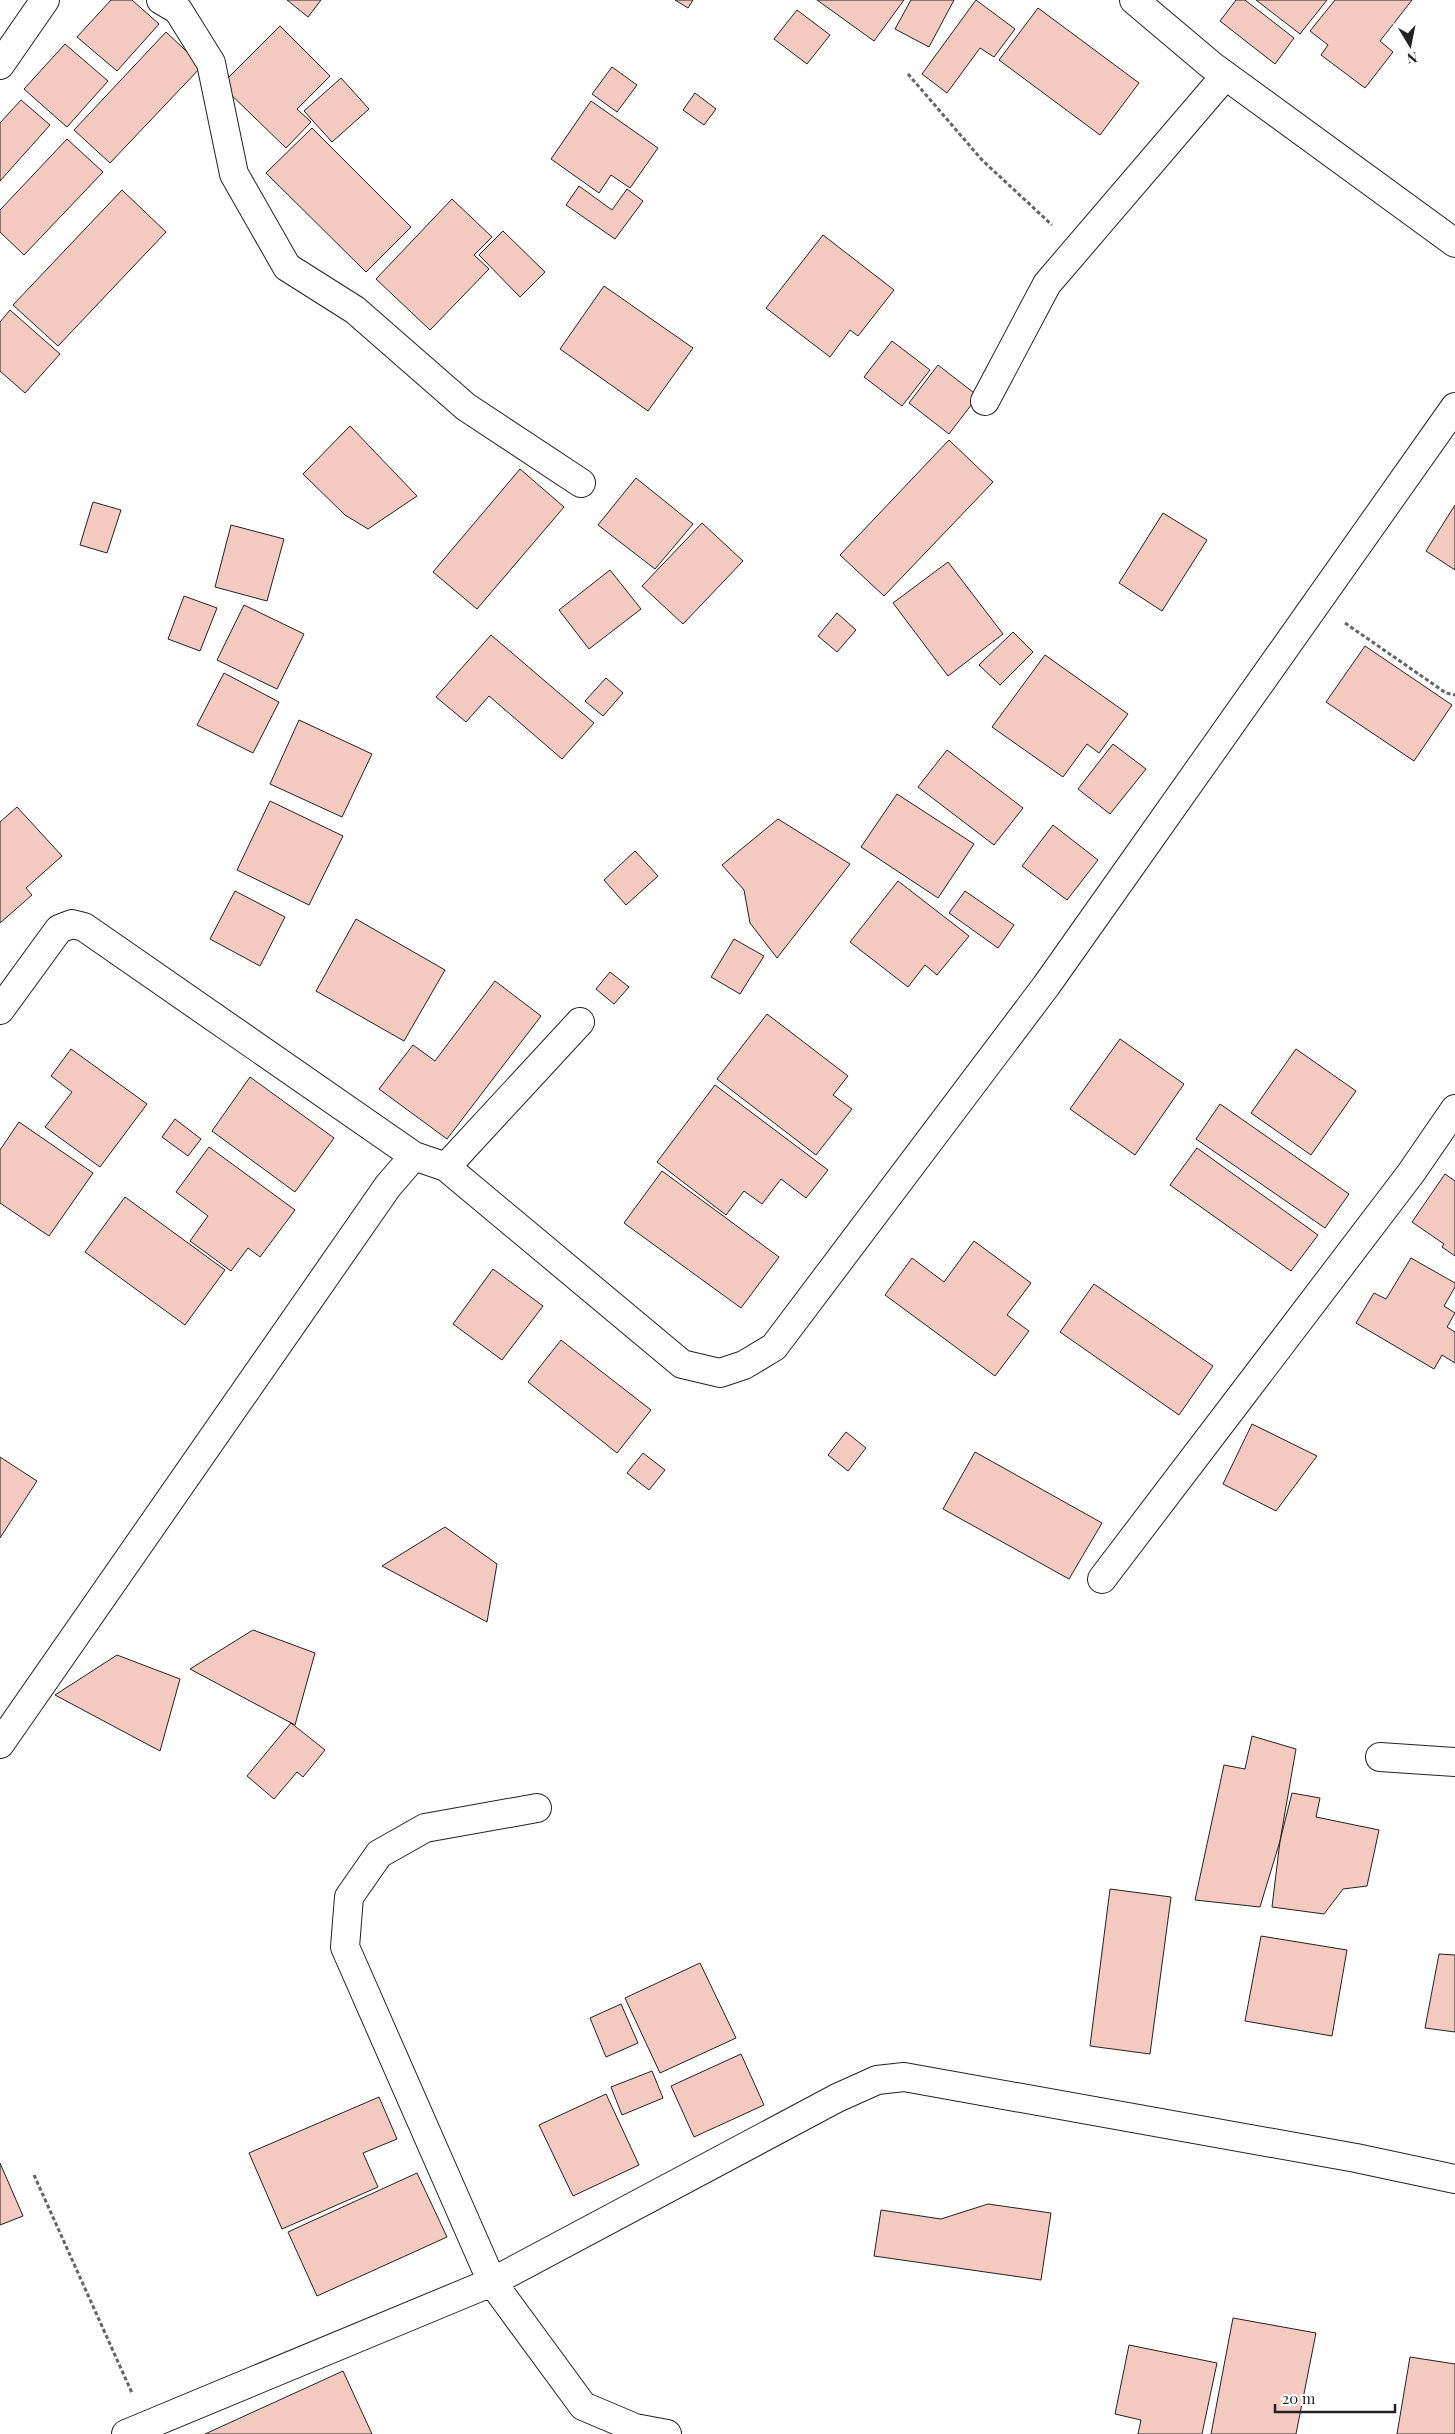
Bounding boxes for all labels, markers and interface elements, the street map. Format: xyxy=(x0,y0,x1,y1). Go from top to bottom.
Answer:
north arrow xyxy=(1385,20,1435,70)
text: N xyxy=(1406,48,1419,69)
scale bar xyxy=(1275,2382,1395,2414)
text: 20 m xyxy=(1282,2388,1316,2408)

